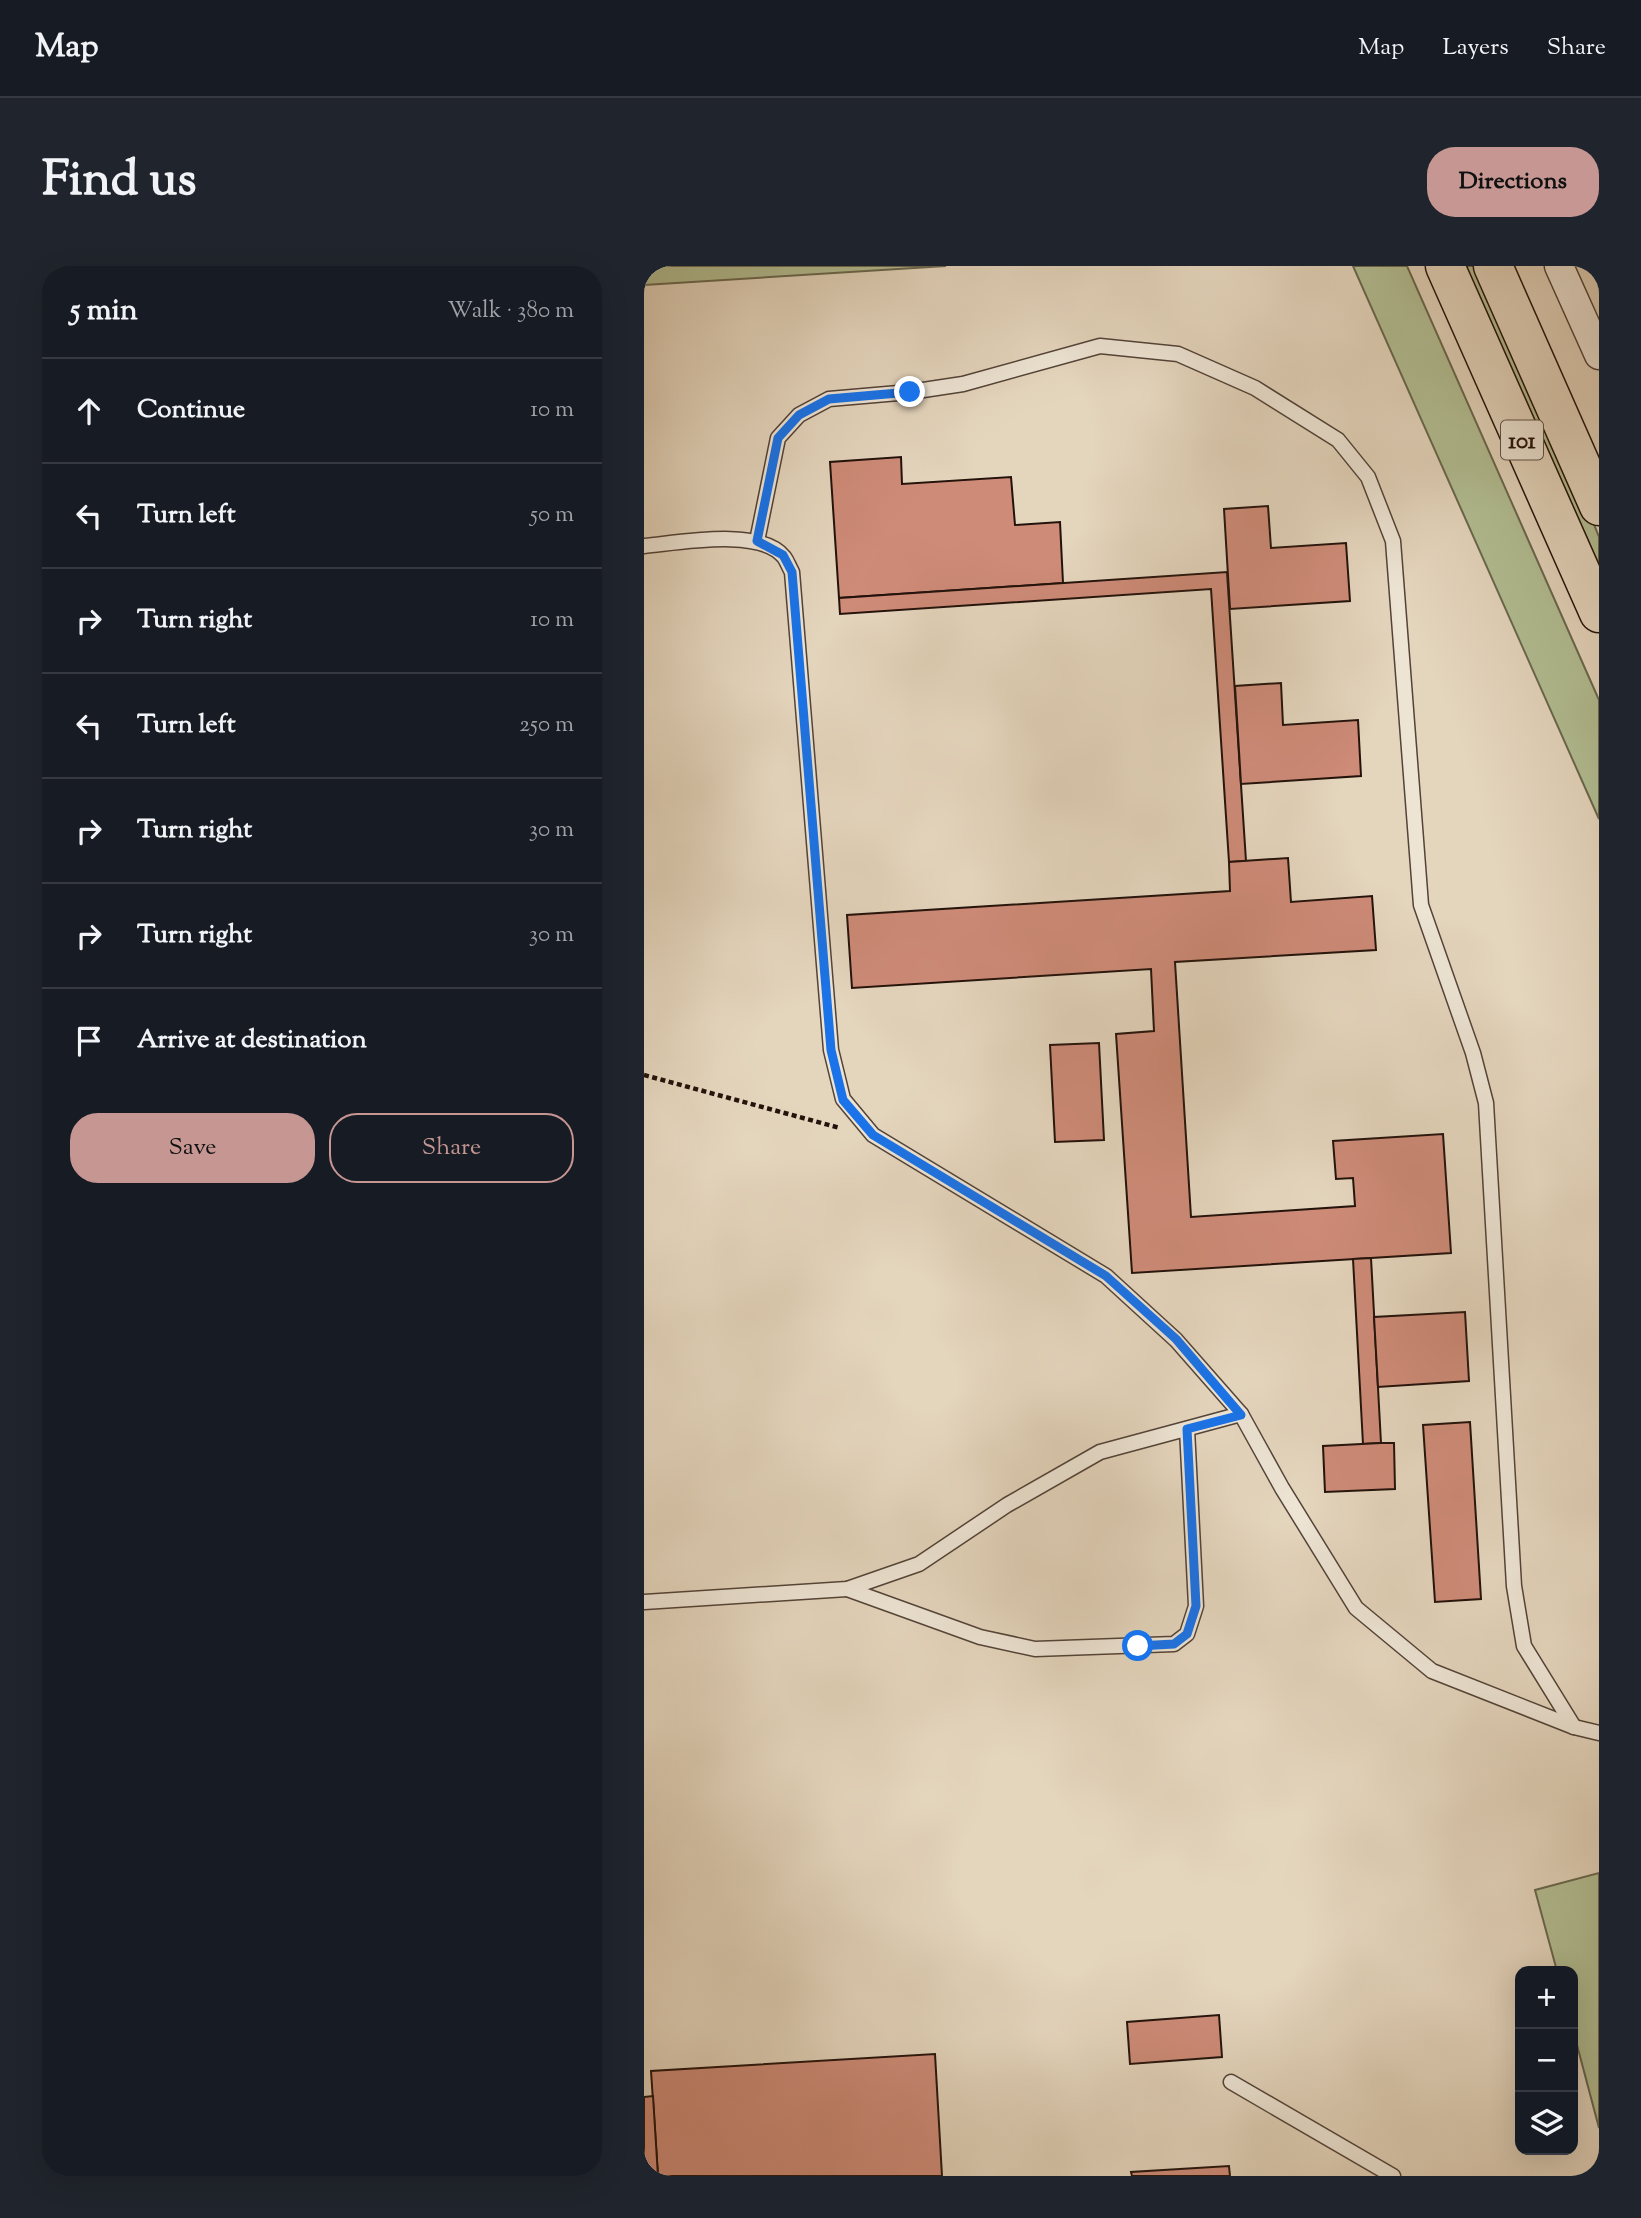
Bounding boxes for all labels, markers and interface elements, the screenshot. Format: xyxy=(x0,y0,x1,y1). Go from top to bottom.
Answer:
text: Map xyxy=(35,24,99,72)
text: Map xyxy=(1358,31,1404,65)
text: Layers xyxy=(1442,31,1509,65)
text: Share xyxy=(1547,31,1606,65)
text: Find us xyxy=(42,147,196,217)
button: Directions xyxy=(1427,147,1599,217)
text: 5 min xyxy=(70,290,138,333)
text: Walk · 380 m xyxy=(448,295,574,328)
route end xyxy=(894,376,925,407)
icon: ahead xyxy=(70,392,108,430)
text: Continue xyxy=(137,392,245,429)
text: 10 m xyxy=(530,394,574,427)
road number: 101 xyxy=(1501,420,1543,460)
icon: left xyxy=(70,497,108,535)
text: Turn left xyxy=(137,497,236,534)
text: 50 m xyxy=(530,499,574,532)
icon: right xyxy=(70,602,108,640)
text: Turn right xyxy=(137,602,252,639)
text: 10 m xyxy=(530,604,574,637)
icon: left xyxy=(70,707,108,745)
text: Turn left xyxy=(137,707,236,744)
text: 250 m xyxy=(519,709,574,742)
icon: right xyxy=(70,812,108,850)
text: Turn right xyxy=(137,812,252,849)
text: 30 m xyxy=(529,814,574,847)
icon: right xyxy=(70,917,108,955)
text: Turn right xyxy=(137,917,252,954)
text: 30 m xyxy=(529,919,574,952)
icon: arrive xyxy=(70,1022,108,1060)
text: Arrive at destination xyxy=(137,1022,367,1059)
button: Save xyxy=(70,1113,315,1183)
button: Share xyxy=(329,1113,574,1183)
route start xyxy=(1122,1630,1153,1661)
map controls xyxy=(1515,1966,1578,2155)
button: + xyxy=(1515,1966,1578,2029)
button: − xyxy=(1515,2029,1578,2092)
button: layers xyxy=(1515,2092,1578,2155)

